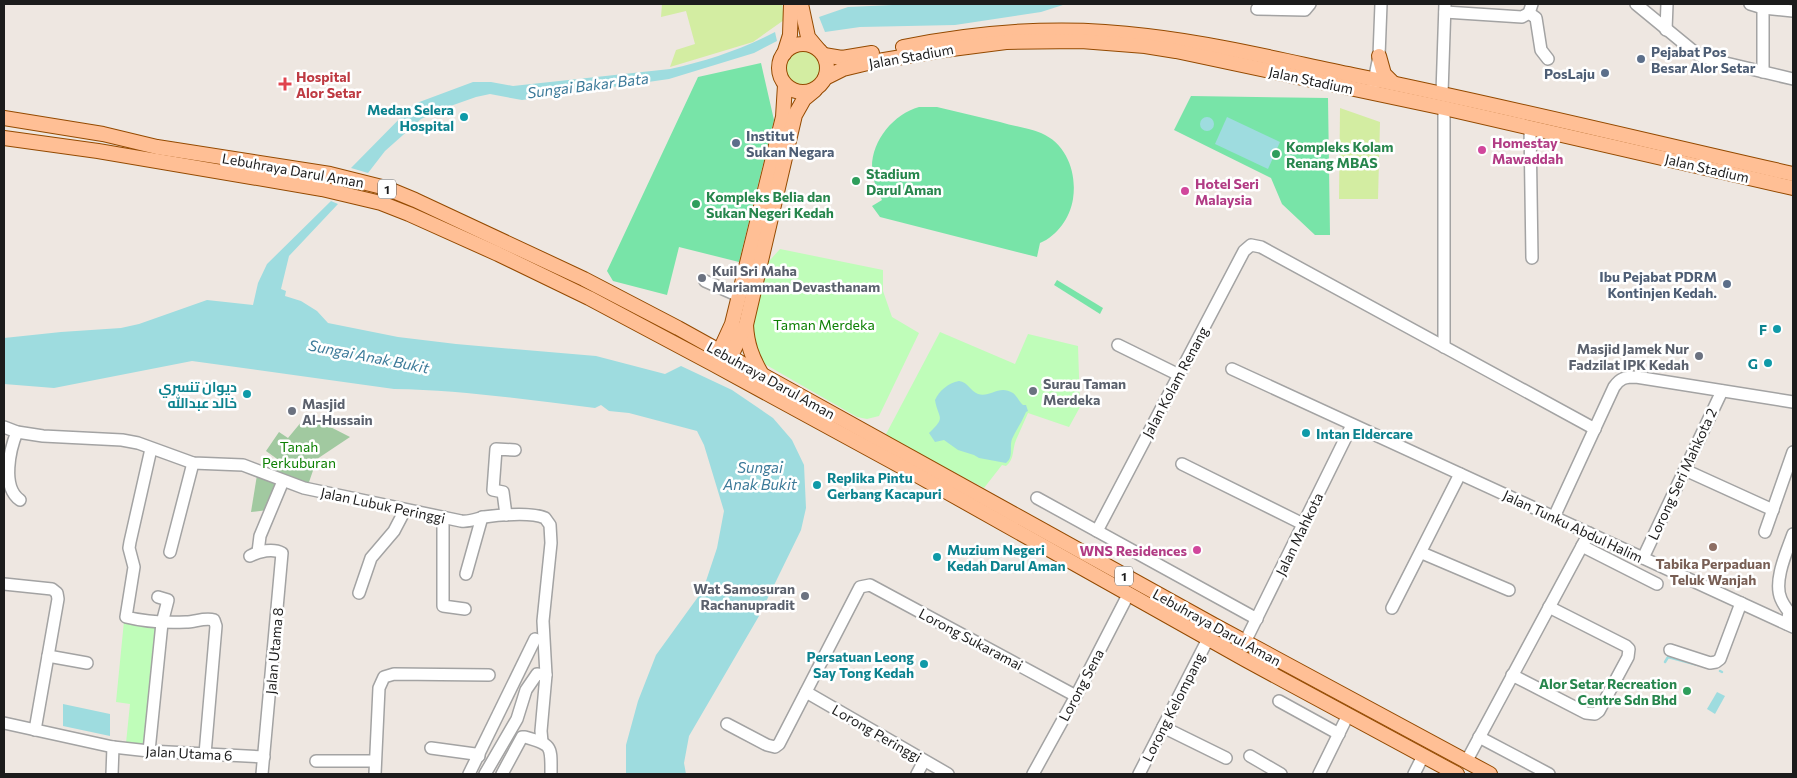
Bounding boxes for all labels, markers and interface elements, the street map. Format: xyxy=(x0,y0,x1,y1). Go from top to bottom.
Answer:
street label: Jalan Stadium xyxy=(867,40,955,72)
place label: Pejabat Pos Besar Alor Setar xyxy=(1651,43,1756,76)
marker: Pejabat Pos Besar Alor Setar xyxy=(1635,53,1647,65)
street label: Jalan Stadium xyxy=(1267,63,1355,97)
place label: PosLaju xyxy=(1544,65,1595,82)
marker: PosLaju xyxy=(1599,67,1611,79)
place label: Hospital Alor Setar xyxy=(296,68,362,101)
water label: Sungai Bakar Bata xyxy=(526,69,650,101)
marker: Hospital Alor Setar xyxy=(278,77,292,91)
place label: Medan Selera Hospital xyxy=(367,101,454,134)
marker: Medan Selera Hospital xyxy=(458,111,470,123)
place label: Institut Sukan Negara xyxy=(746,127,834,160)
place label: Homestay Mawaddah xyxy=(1492,134,1563,167)
marker: Institut Sukan Negara xyxy=(730,137,742,149)
place label: Kompleks Kolam Renang MBAS xyxy=(1286,138,1393,171)
marker: Homestay Mawaddah xyxy=(1476,144,1488,156)
marker: Kompleks Kolam Renang MBAS xyxy=(1270,148,1282,160)
street label: Lebuhraya Darul Aman xyxy=(221,149,365,191)
street label: Jalan Stadium xyxy=(1663,150,1751,186)
place label: Stadium Darul Aman xyxy=(866,165,942,198)
marker: Stadium Darul Aman xyxy=(850,175,862,187)
place label: Hotel Seri Malaysia xyxy=(1195,175,1259,208)
road number: 1 xyxy=(378,180,396,198)
marker: Hotel Seri Malaysia xyxy=(1179,185,1191,197)
place label: Kompleks Belia dan Sukan Negeri Kedah xyxy=(706,188,834,221)
marker: Kompleks Belia dan Sukan Negeri Kedah xyxy=(690,198,702,210)
place label: Kuil Sri Maha Mariamman Devasthanam xyxy=(712,262,880,295)
place label: Ibu Pejabat PDRM Kontinjen Kedah. xyxy=(1599,268,1717,301)
marker: Kuil Sri Maha Mariamman Devasthanam xyxy=(696,272,708,284)
marker: Ibu Pejabat PDRM Kontinjen Kedah. xyxy=(1721,278,1733,290)
park label: Taman Merdeka xyxy=(773,316,875,333)
place label: F xyxy=(1759,321,1767,338)
street label: Jalan Kolam Renang xyxy=(1139,323,1212,440)
marker: F xyxy=(1771,323,1783,335)
water label: Sungai Anak Bukit xyxy=(307,335,432,377)
street label: Lebuhraya Darul Aman xyxy=(704,338,838,422)
place label: Masjid Jamek Nur Fadzilat IPK Kedah xyxy=(1569,340,1689,373)
marker: Masjid Jamek Nur Fadzilat IPK Kedah xyxy=(1693,350,1705,362)
place label: G xyxy=(1748,355,1758,372)
marker: G xyxy=(1762,357,1774,369)
place label: Surau Taman Merdeka xyxy=(1043,375,1126,408)
place label: دیوان تنسري خالد عبدالله xyxy=(158,378,237,411)
marker: Surau Taman Merdeka xyxy=(1027,385,1039,397)
marker: دیوان تنسري خالد عبدالله xyxy=(241,388,253,400)
place label: Masjid Al-Hussain xyxy=(302,395,373,428)
marker: Masjid Al-Hussain xyxy=(286,405,298,417)
street label: Lorong Seri Mahkota 2 xyxy=(1644,405,1720,543)
place label: Intan Eldercare xyxy=(1316,425,1413,442)
marker: Intan Eldercare xyxy=(1300,427,1312,439)
park label: Tanah Perkuburan xyxy=(262,438,336,471)
water label: Sungai Anak Bukit xyxy=(722,458,798,493)
place label: Replika Pintu Gerbang Kacapuri xyxy=(827,469,942,502)
marker: Replika Pintu Gerbang Kacapuri xyxy=(811,479,823,491)
street label: Jalan Lubuk Peringgi xyxy=(319,483,447,527)
street label: Jalan Tunku Abdul Halim xyxy=(1501,486,1645,566)
street label: Jalan Mahkota xyxy=(1272,490,1326,578)
place label: Muzium Negeri Kedah Darul Aman xyxy=(947,541,1066,574)
marker: Tabika Perpaduan Teluk Wanjah xyxy=(1707,541,1719,553)
place label: WNS Residences xyxy=(1079,542,1187,559)
marker: WNS Residences xyxy=(1191,544,1203,556)
marker: Muzium Negeri Kedah Darul Aman xyxy=(931,551,943,563)
place label: Tabika Perpaduan Teluk Wanjah xyxy=(1655,555,1771,588)
road number: 1 xyxy=(1115,566,1133,586)
place label: Wat Samosuran Rachanupradit xyxy=(693,580,795,613)
street label: Lebuhraya Darul Aman xyxy=(1150,585,1284,669)
marker: Wat Samosuran Rachanupradit xyxy=(799,590,811,602)
street label: Lorong Sukaramai xyxy=(916,604,1026,674)
street label: Jalan Utama 8 xyxy=(262,607,286,695)
street label: Lorong Sena xyxy=(1055,646,1107,724)
place label: Persatuan Leong Say Tong Kedah xyxy=(807,648,914,681)
street label: Lorong Kelompang xyxy=(1138,649,1208,764)
marker: Persatuan Leong Say Tong Kedah xyxy=(918,658,930,670)
place label: Alor Setar Recreation Centre Sdn Bhd xyxy=(1539,675,1677,708)
marker: Alor Setar Recreation Centre Sdn Bhd xyxy=(1681,685,1693,697)
street label: Lorong Peringgi xyxy=(829,701,925,765)
street label: Jalan Utama 6 xyxy=(145,742,233,764)

